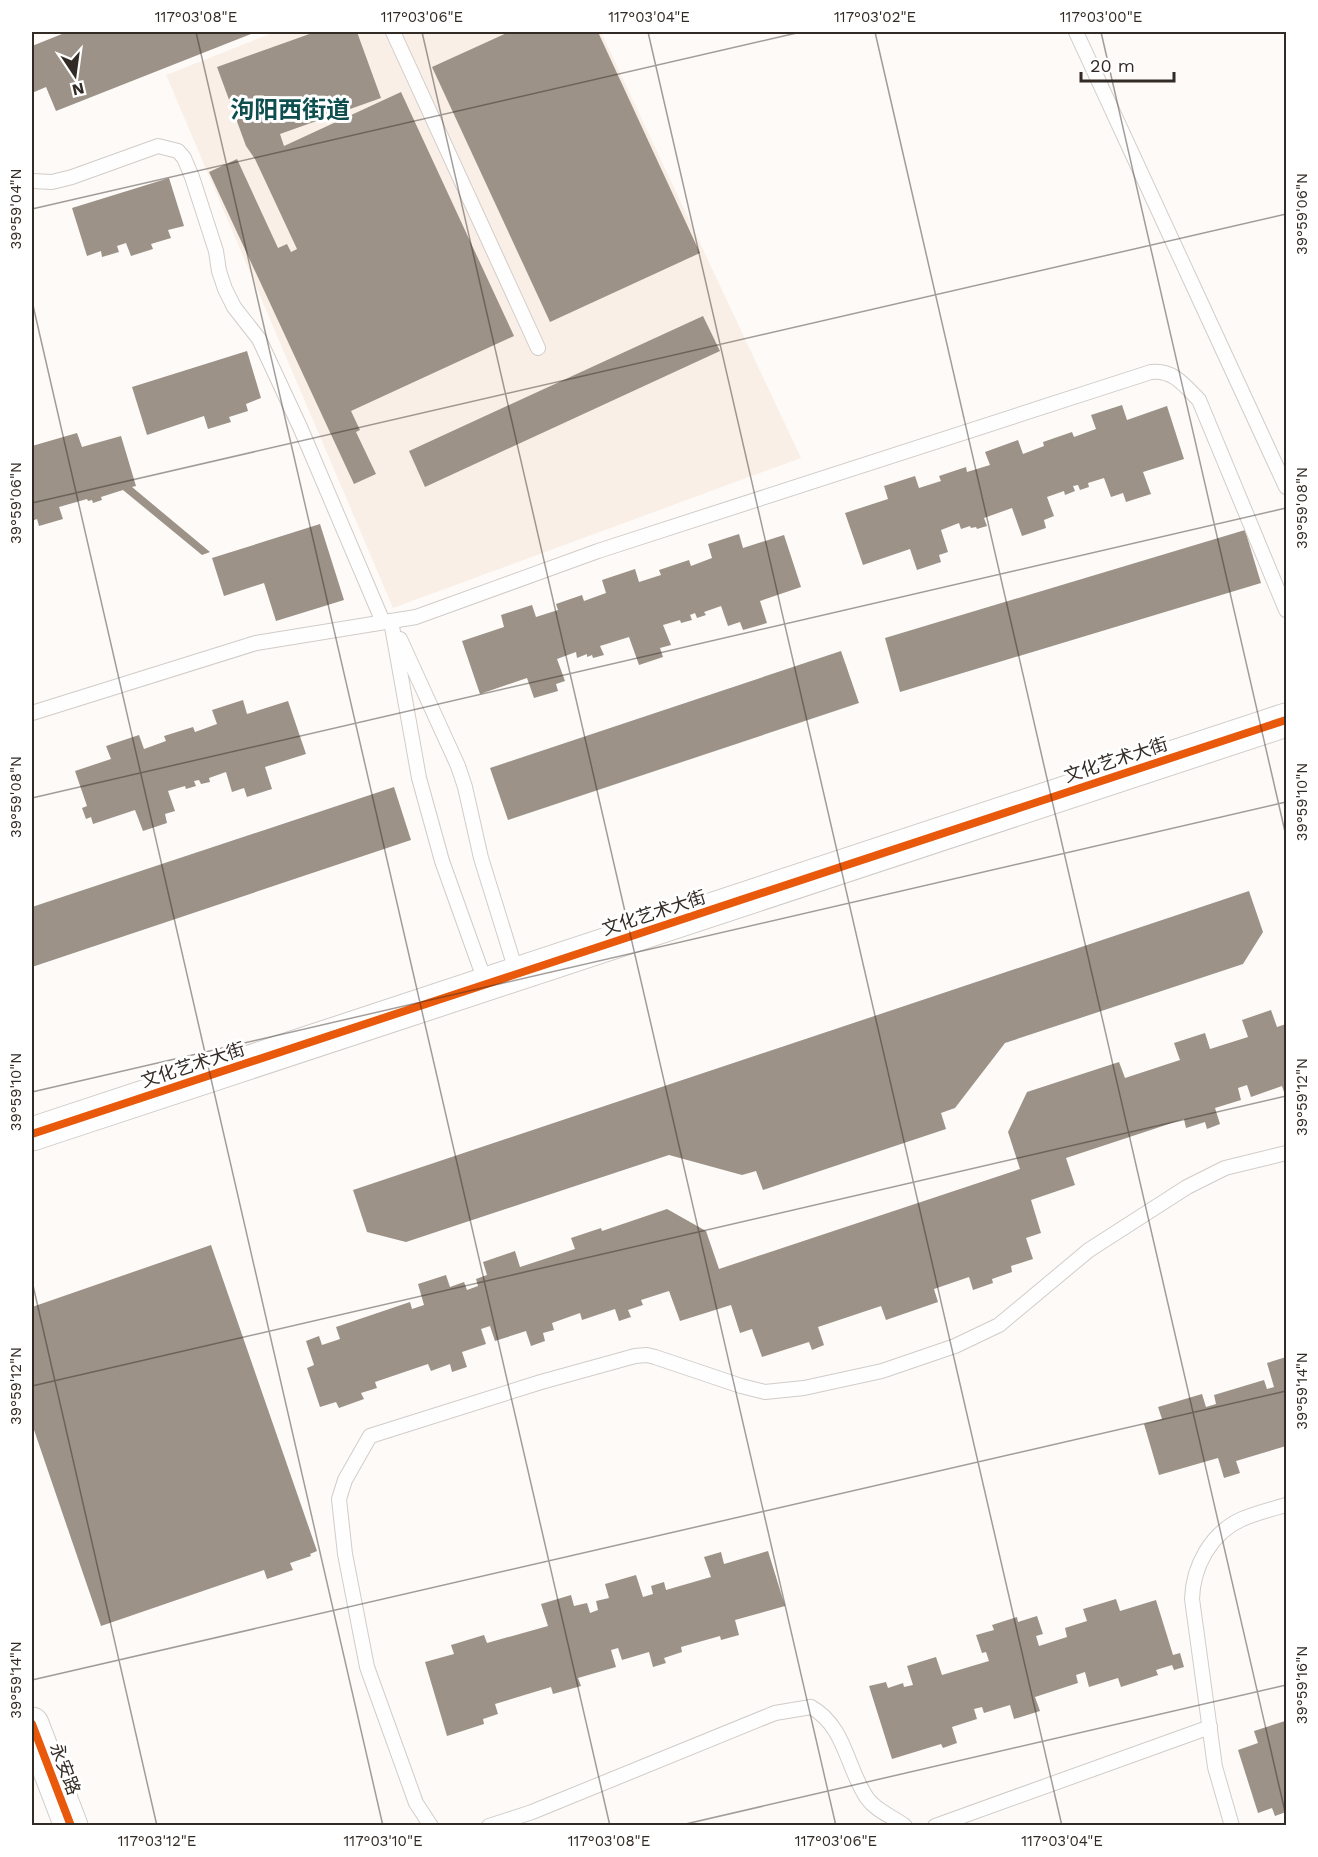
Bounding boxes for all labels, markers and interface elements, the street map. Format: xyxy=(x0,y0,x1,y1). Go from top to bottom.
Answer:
text: 117°03'08"E xyxy=(155,8,237,26)
text: 117°03'06"E xyxy=(381,8,463,26)
text: 117°03'04"E xyxy=(608,8,690,26)
text: 117°03'02"E xyxy=(834,8,916,26)
text: 117°03'00"E xyxy=(1060,8,1142,26)
north arrow xyxy=(45,45,105,105)
scale bar xyxy=(1081,45,1174,83)
text: 20 m xyxy=(1090,55,1135,76)
text: N xyxy=(70,79,86,100)
district label: 泃阳西街道 xyxy=(230,96,350,124)
text: 39°59'04"N xyxy=(7,168,25,250)
text: 39°59'06"N xyxy=(1293,173,1311,255)
text: 39°59'06"N xyxy=(7,462,25,544)
text: 39°59'08"N xyxy=(1293,467,1311,549)
street label: 文化艺术大街 xyxy=(1061,733,1170,786)
text: 39°59'08"N xyxy=(7,756,25,838)
text: 39°59'10"N xyxy=(1293,763,1311,841)
street label: 文化艺术大街 xyxy=(599,886,708,939)
street label: 文化艺术大街 xyxy=(138,1038,247,1091)
text: 39°59'10"N xyxy=(7,1053,25,1131)
text: 39°59'12"N xyxy=(1293,1058,1311,1136)
text: 39°59'12"N xyxy=(7,1347,25,1425)
text: 39°59'14"N xyxy=(1293,1352,1311,1430)
text: 39°59'14"N xyxy=(7,1641,25,1719)
text: 39°59'16"N xyxy=(1293,1646,1311,1724)
street label: 永安路 xyxy=(46,1740,85,1798)
text: 117°03'12"E xyxy=(118,1832,196,1850)
text: 117°03'10"E xyxy=(343,1832,423,1850)
text: 117°03'08"E xyxy=(568,1832,650,1850)
text: 117°03'06"E xyxy=(795,1832,877,1850)
text: 117°03'04"E xyxy=(1021,1832,1103,1850)

